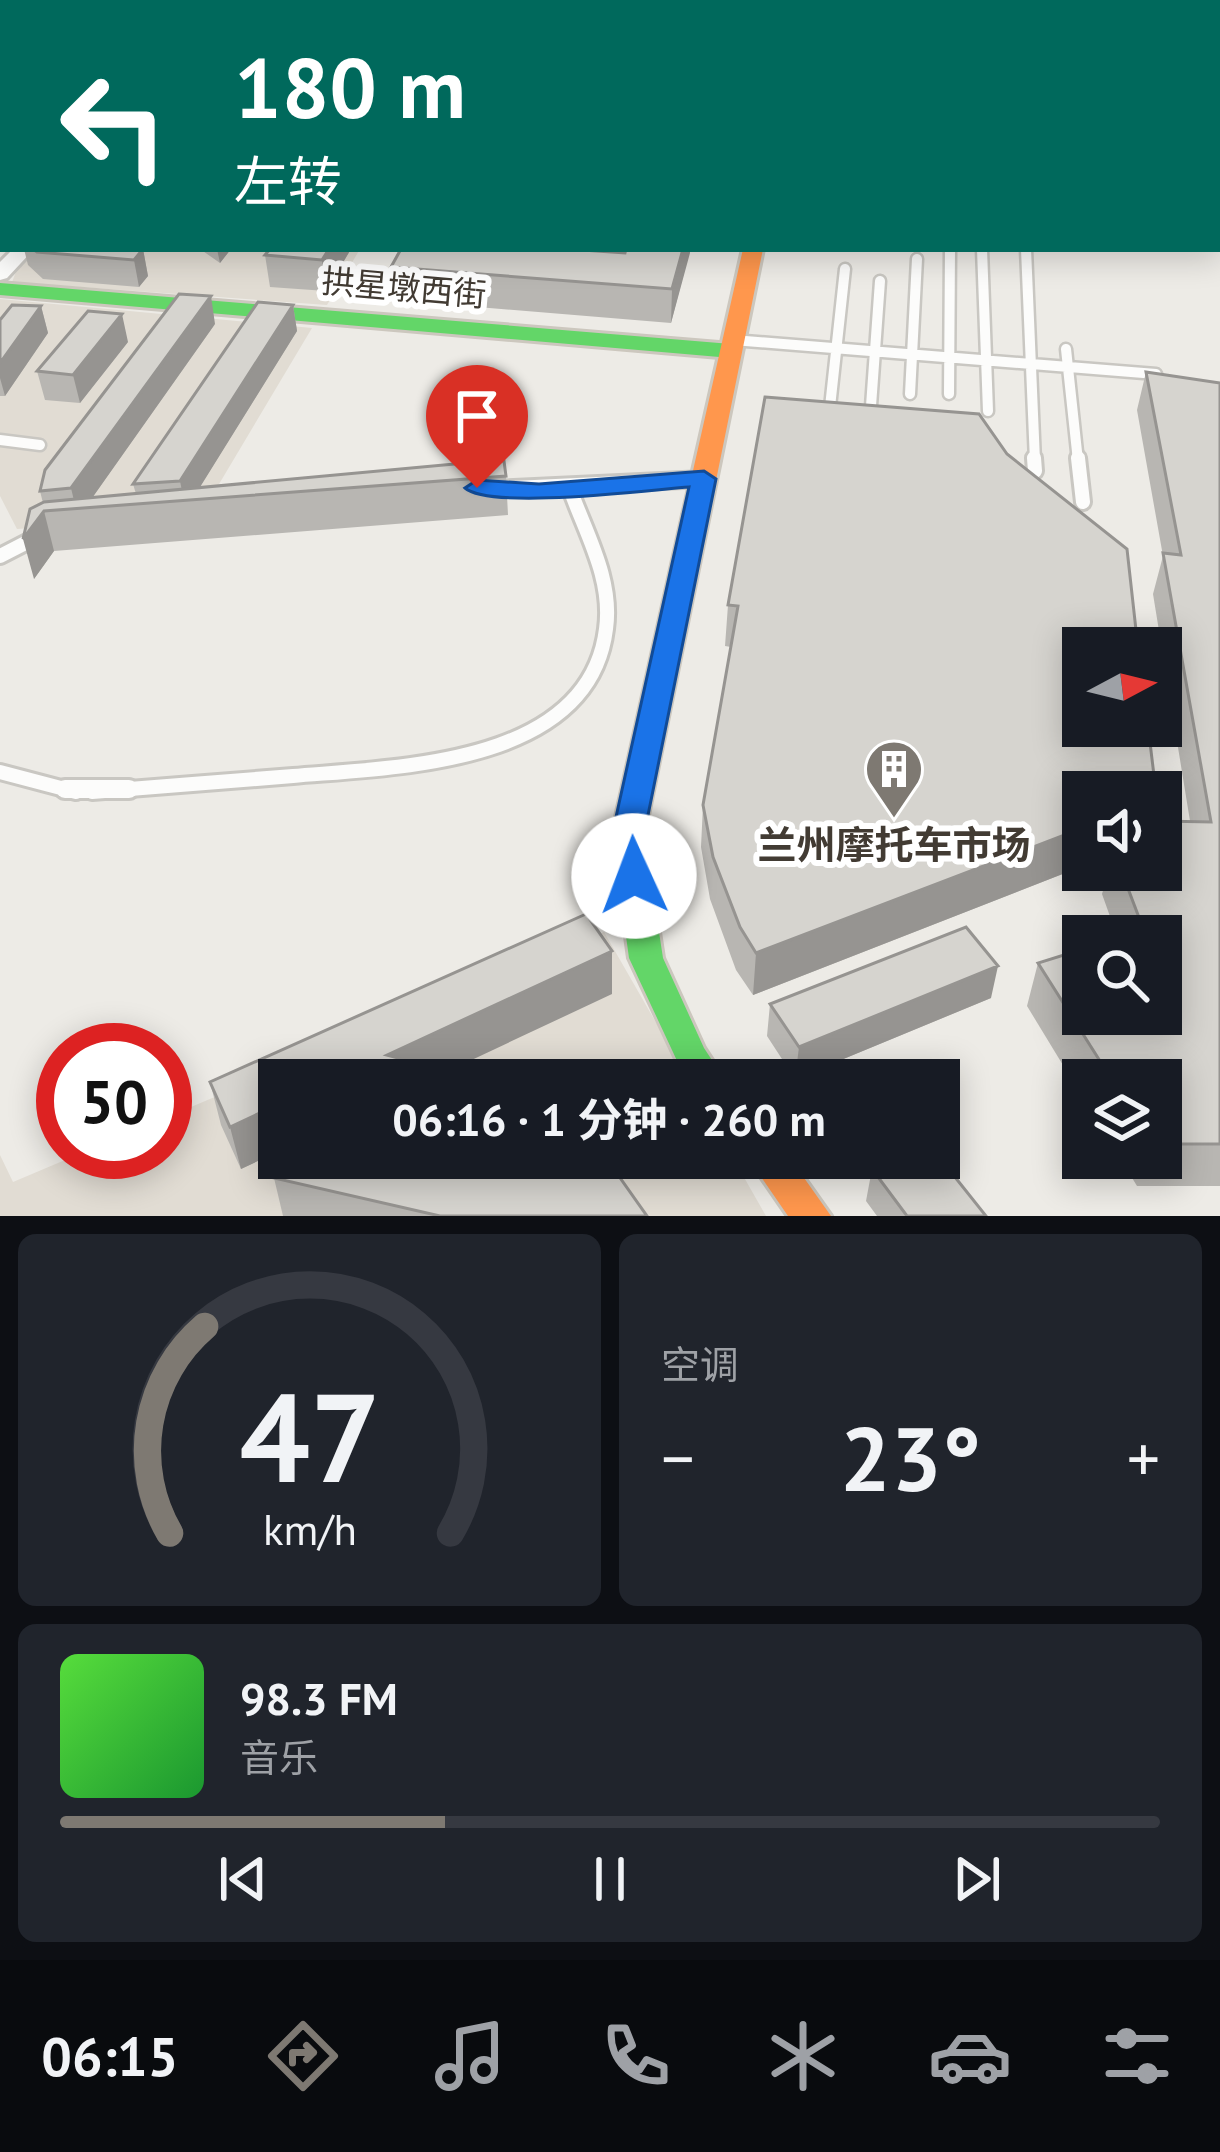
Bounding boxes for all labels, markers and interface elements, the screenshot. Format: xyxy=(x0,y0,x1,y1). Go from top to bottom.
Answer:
text: 180 m xyxy=(234,32,466,141)
icon: left xyxy=(36,48,192,204)
text: 左转 xyxy=(234,146,342,216)
street label: 拱星墩西街 xyxy=(320,258,488,316)
pin xyxy=(426,365,528,488)
icon: arrive xyxy=(444,383,510,449)
north arrow xyxy=(1062,627,1182,747)
map controls xyxy=(1062,627,1182,1179)
building icon: 兰州摩托车市场 xyxy=(863,738,925,820)
button: sound xyxy=(1062,771,1182,891)
position arrow xyxy=(571,813,697,939)
place label: 兰州摩托车市场 xyxy=(757,819,1031,870)
button: search xyxy=(1062,915,1182,1035)
speed limit sign: 50 xyxy=(36,1023,192,1179)
button: layers xyxy=(1062,1059,1182,1179)
text: 06:16 · 1 分钟 · 260 m xyxy=(392,1090,826,1148)
text: 空调 xyxy=(661,1339,739,1390)
text: 47 xyxy=(239,1355,380,1516)
text: 23° xyxy=(840,1399,981,1516)
text: − xyxy=(661,1415,694,1500)
text: + xyxy=(1127,1415,1160,1500)
text: km/h xyxy=(262,1501,357,1557)
text: 98.3 FM xyxy=(240,1669,398,1727)
text: 音乐 xyxy=(240,1732,318,1783)
icon: previous xyxy=(210,1846,276,1912)
icon: pause xyxy=(577,1846,643,1912)
icon: next xyxy=(944,1846,1010,1912)
icon: directions xyxy=(261,2014,345,2098)
icon: music xyxy=(428,2014,512,2098)
icon: phone xyxy=(594,2014,678,2098)
icon: climate xyxy=(761,2014,845,2098)
icon: car xyxy=(928,2014,1012,2098)
icon: filters xyxy=(1095,2014,1179,2098)
text: 06:15 xyxy=(41,2021,178,2091)

